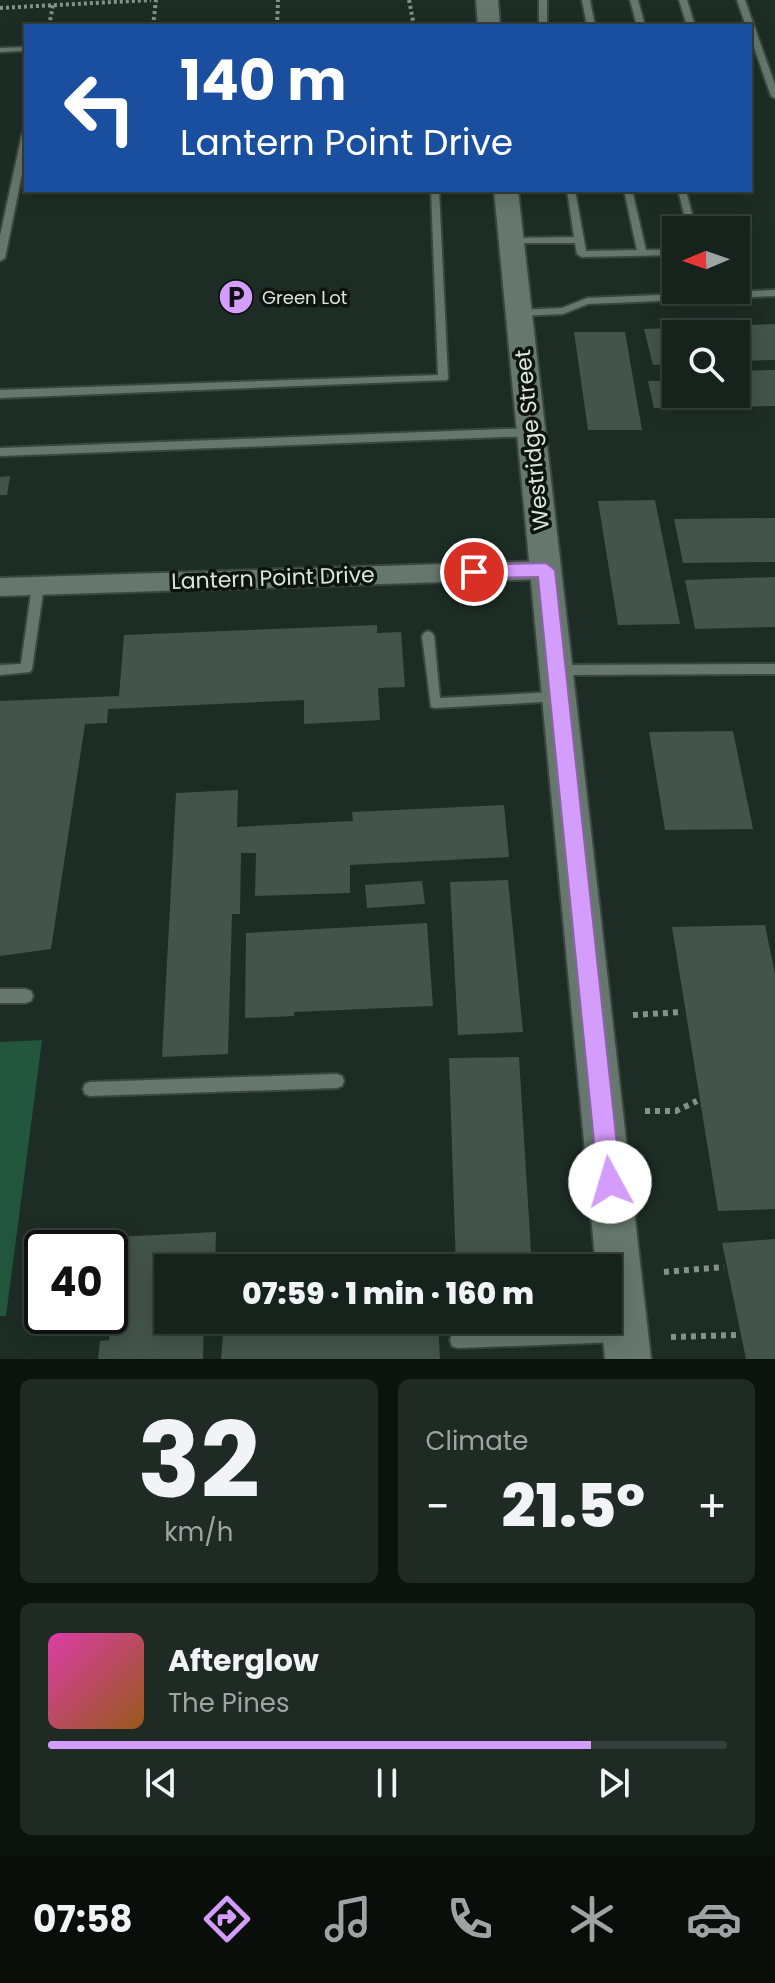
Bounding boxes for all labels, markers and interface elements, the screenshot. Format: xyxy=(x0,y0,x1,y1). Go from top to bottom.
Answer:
text: 140 m xyxy=(180,41,347,120)
icon: left xyxy=(48,56,152,160)
text: Lantern Point Drive xyxy=(180,117,513,168)
north arrow xyxy=(662,216,750,304)
map controls xyxy=(662,216,750,408)
parking icon: Green Lot xyxy=(217,278,255,316)
place label: Green Lot xyxy=(262,285,347,310)
button: search xyxy=(662,320,750,408)
street label: Westridge Street xyxy=(507,348,557,532)
pin xyxy=(440,538,508,606)
icon: arrive xyxy=(452,550,496,594)
street label: Lantern Point Drive xyxy=(171,559,375,597)
position arrow xyxy=(568,1140,652,1224)
speed limit sign: 40 xyxy=(24,1230,128,1334)
text: 07:59 · 1 min · 160 m xyxy=(242,1272,534,1315)
text: 32 xyxy=(138,1388,260,1533)
text: Climate xyxy=(426,1423,528,1459)
text: 21.5° xyxy=(502,1464,645,1548)
text: − xyxy=(426,1476,450,1537)
text: + xyxy=(697,1476,727,1537)
text: km/h xyxy=(164,1514,233,1550)
text: Afterglow xyxy=(168,1639,319,1682)
text: The Pines xyxy=(168,1685,290,1721)
icon: previous xyxy=(139,1761,183,1805)
icon: pause xyxy=(365,1761,409,1805)
icon: next xyxy=(592,1761,636,1805)
icon: directions xyxy=(199,1891,255,1947)
icon: music xyxy=(320,1891,376,1947)
icon: phone xyxy=(442,1891,498,1947)
icon: climate xyxy=(564,1891,620,1947)
icon: car xyxy=(686,1891,742,1947)
text: 07:58 xyxy=(33,1894,133,1945)

